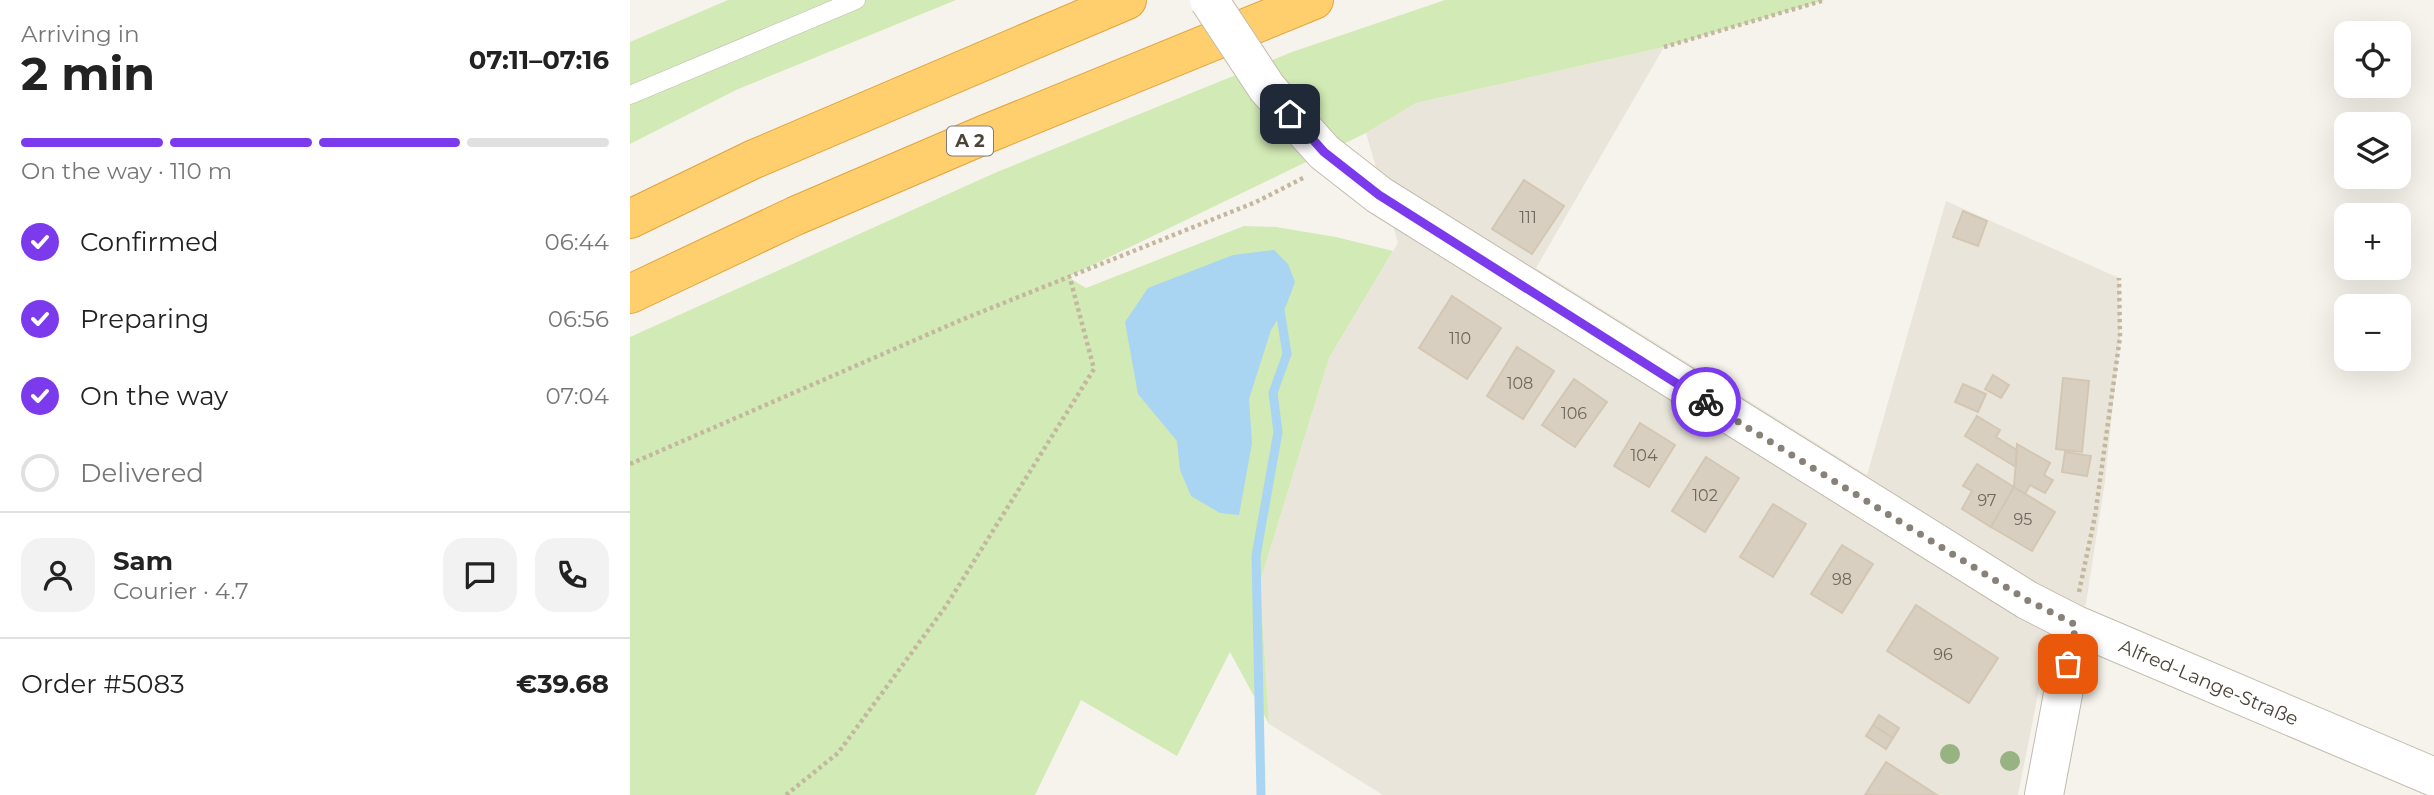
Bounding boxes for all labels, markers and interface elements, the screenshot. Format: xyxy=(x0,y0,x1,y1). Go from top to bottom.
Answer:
text: Arriving in xyxy=(21,20,140,48)
map controls xyxy=(2334,21,2411,371)
button: locate xyxy=(2334,21,2411,98)
text: 07:11–07:16 xyxy=(469,44,609,76)
text: 2 min xyxy=(21,45,155,102)
pin xyxy=(1260,84,1320,144)
icon: home xyxy=(1271,95,1309,133)
button: layers xyxy=(2334,112,2411,189)
road number: A 2 xyxy=(947,126,993,156)
text: On the way · 110 m xyxy=(21,157,232,185)
button: + xyxy=(2334,203,2411,280)
house number: 111 xyxy=(1519,208,1537,227)
icon: check xyxy=(21,223,59,261)
text: Confirmed xyxy=(80,226,219,258)
text: 06:44 xyxy=(544,228,609,256)
button: − xyxy=(2334,294,2411,371)
icon: check xyxy=(21,300,59,338)
text: Preparing xyxy=(80,303,209,335)
text: 06:56 xyxy=(548,305,609,333)
house number: 110 xyxy=(1449,329,1471,348)
courier xyxy=(1671,367,1741,437)
house number: 108 xyxy=(1507,374,1533,393)
icon: check xyxy=(21,377,59,415)
text: On the way xyxy=(80,380,228,412)
text: 07:04 xyxy=(546,382,609,410)
icon: bike xyxy=(1687,383,1725,421)
house number: 106 xyxy=(1561,404,1587,423)
house number: 104 xyxy=(1631,446,1658,465)
text: Delivered xyxy=(80,457,204,489)
house number: 102 xyxy=(1692,486,1718,505)
house number: 97 xyxy=(1977,491,1997,510)
house number: 95 xyxy=(2014,510,2032,529)
button: person xyxy=(21,538,95,612)
button: chat xyxy=(443,538,517,612)
button: phone xyxy=(535,538,609,612)
text: Sam xyxy=(113,545,173,577)
house number: 98 xyxy=(1832,570,1852,589)
text: Courier · 4.7 xyxy=(113,577,249,605)
pin xyxy=(2038,634,2098,694)
street label: Alfred-Lange-Straße xyxy=(2116,634,2302,731)
house number: 96 xyxy=(1933,645,1953,664)
icon: bag xyxy=(2049,645,2087,683)
text: Order #5083 xyxy=(21,668,185,700)
text: €39.68 xyxy=(516,668,609,700)

